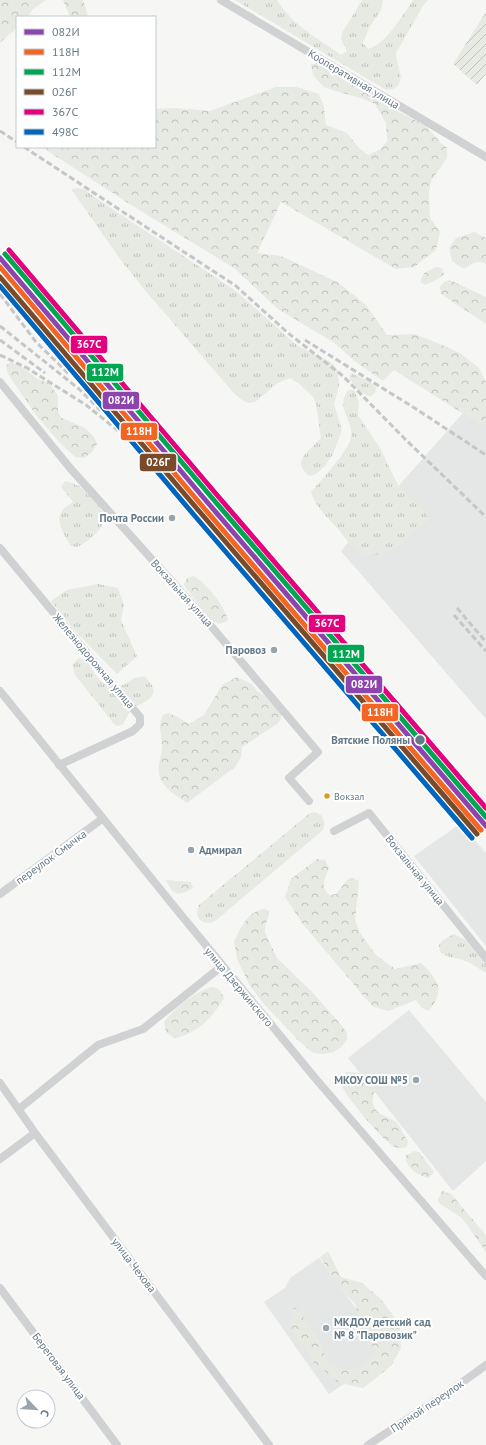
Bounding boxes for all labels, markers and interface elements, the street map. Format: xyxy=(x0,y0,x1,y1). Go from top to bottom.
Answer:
legend xyxy=(16,16,156,148)
text: 082И xyxy=(52,24,80,39)
text: 118Н xyxy=(52,44,80,59)
street label: Кооперативная улица xyxy=(306,46,402,112)
text: 112М xyxy=(52,64,81,79)
text: 026Г xyxy=(52,84,78,99)
text: 367С xyxy=(52,104,79,119)
text: 498С xyxy=(52,124,79,139)
line badge: 367С xyxy=(70,335,108,354)
text: 367С xyxy=(77,337,101,351)
line badge: 112М xyxy=(86,363,124,382)
text: 112М xyxy=(91,365,119,379)
line badge: 082И xyxy=(102,391,140,410)
text: 082И xyxy=(108,393,134,407)
line badge: 118Н xyxy=(120,422,158,441)
text: 118Н xyxy=(126,424,152,438)
line badge: 026Г xyxy=(139,453,177,472)
text: 026Г xyxy=(146,455,171,469)
place label: Почта России xyxy=(100,511,164,525)
marker: Почта России xyxy=(167,513,177,523)
street label: Вокзальная улица xyxy=(148,556,216,630)
street label: Железнодорожная улица xyxy=(49,610,138,711)
line badge: 367С xyxy=(308,614,346,633)
text: 367С xyxy=(315,616,339,630)
place label: Паровоз xyxy=(225,643,266,657)
line badge: 112М xyxy=(327,644,365,663)
marker: Паровоз xyxy=(269,645,279,655)
text: 112М xyxy=(332,647,360,661)
line badge: 082И xyxy=(345,675,383,694)
text: 082И xyxy=(351,677,377,691)
line badge: 118Н xyxy=(361,703,399,722)
text: 118Н xyxy=(367,705,393,719)
place label: Вятские Поляны xyxy=(331,733,410,747)
marker: Вятские Поляны xyxy=(413,733,427,747)
place label: Вокзал xyxy=(334,790,364,803)
marker: Вокзал xyxy=(322,791,332,801)
street label: переулок Смычка xyxy=(13,827,89,887)
street label: Вокзальная улица xyxy=(382,832,448,908)
place label: Адмирал xyxy=(199,843,242,857)
marker: Адмирал xyxy=(186,845,196,855)
street label: улица Дзержинского xyxy=(202,944,276,1030)
place label: МКОУ СОШ №5 xyxy=(334,1073,408,1087)
marker: МКОУ СОШ №5 xyxy=(411,1075,421,1085)
street label: улица Чехова xyxy=(109,1235,159,1295)
place label: МКДОУ детский сад № 8 "Паровозик" xyxy=(334,1315,432,1342)
marker: МКДОУ детский сад № 8 "Паровозик" xyxy=(321,1323,331,1333)
street label: Береговая улица xyxy=(29,1330,89,1402)
street label: Прямой переулок xyxy=(388,1376,467,1436)
north arrow xyxy=(16,1389,56,1429)
text: С xyxy=(37,1407,53,1419)

